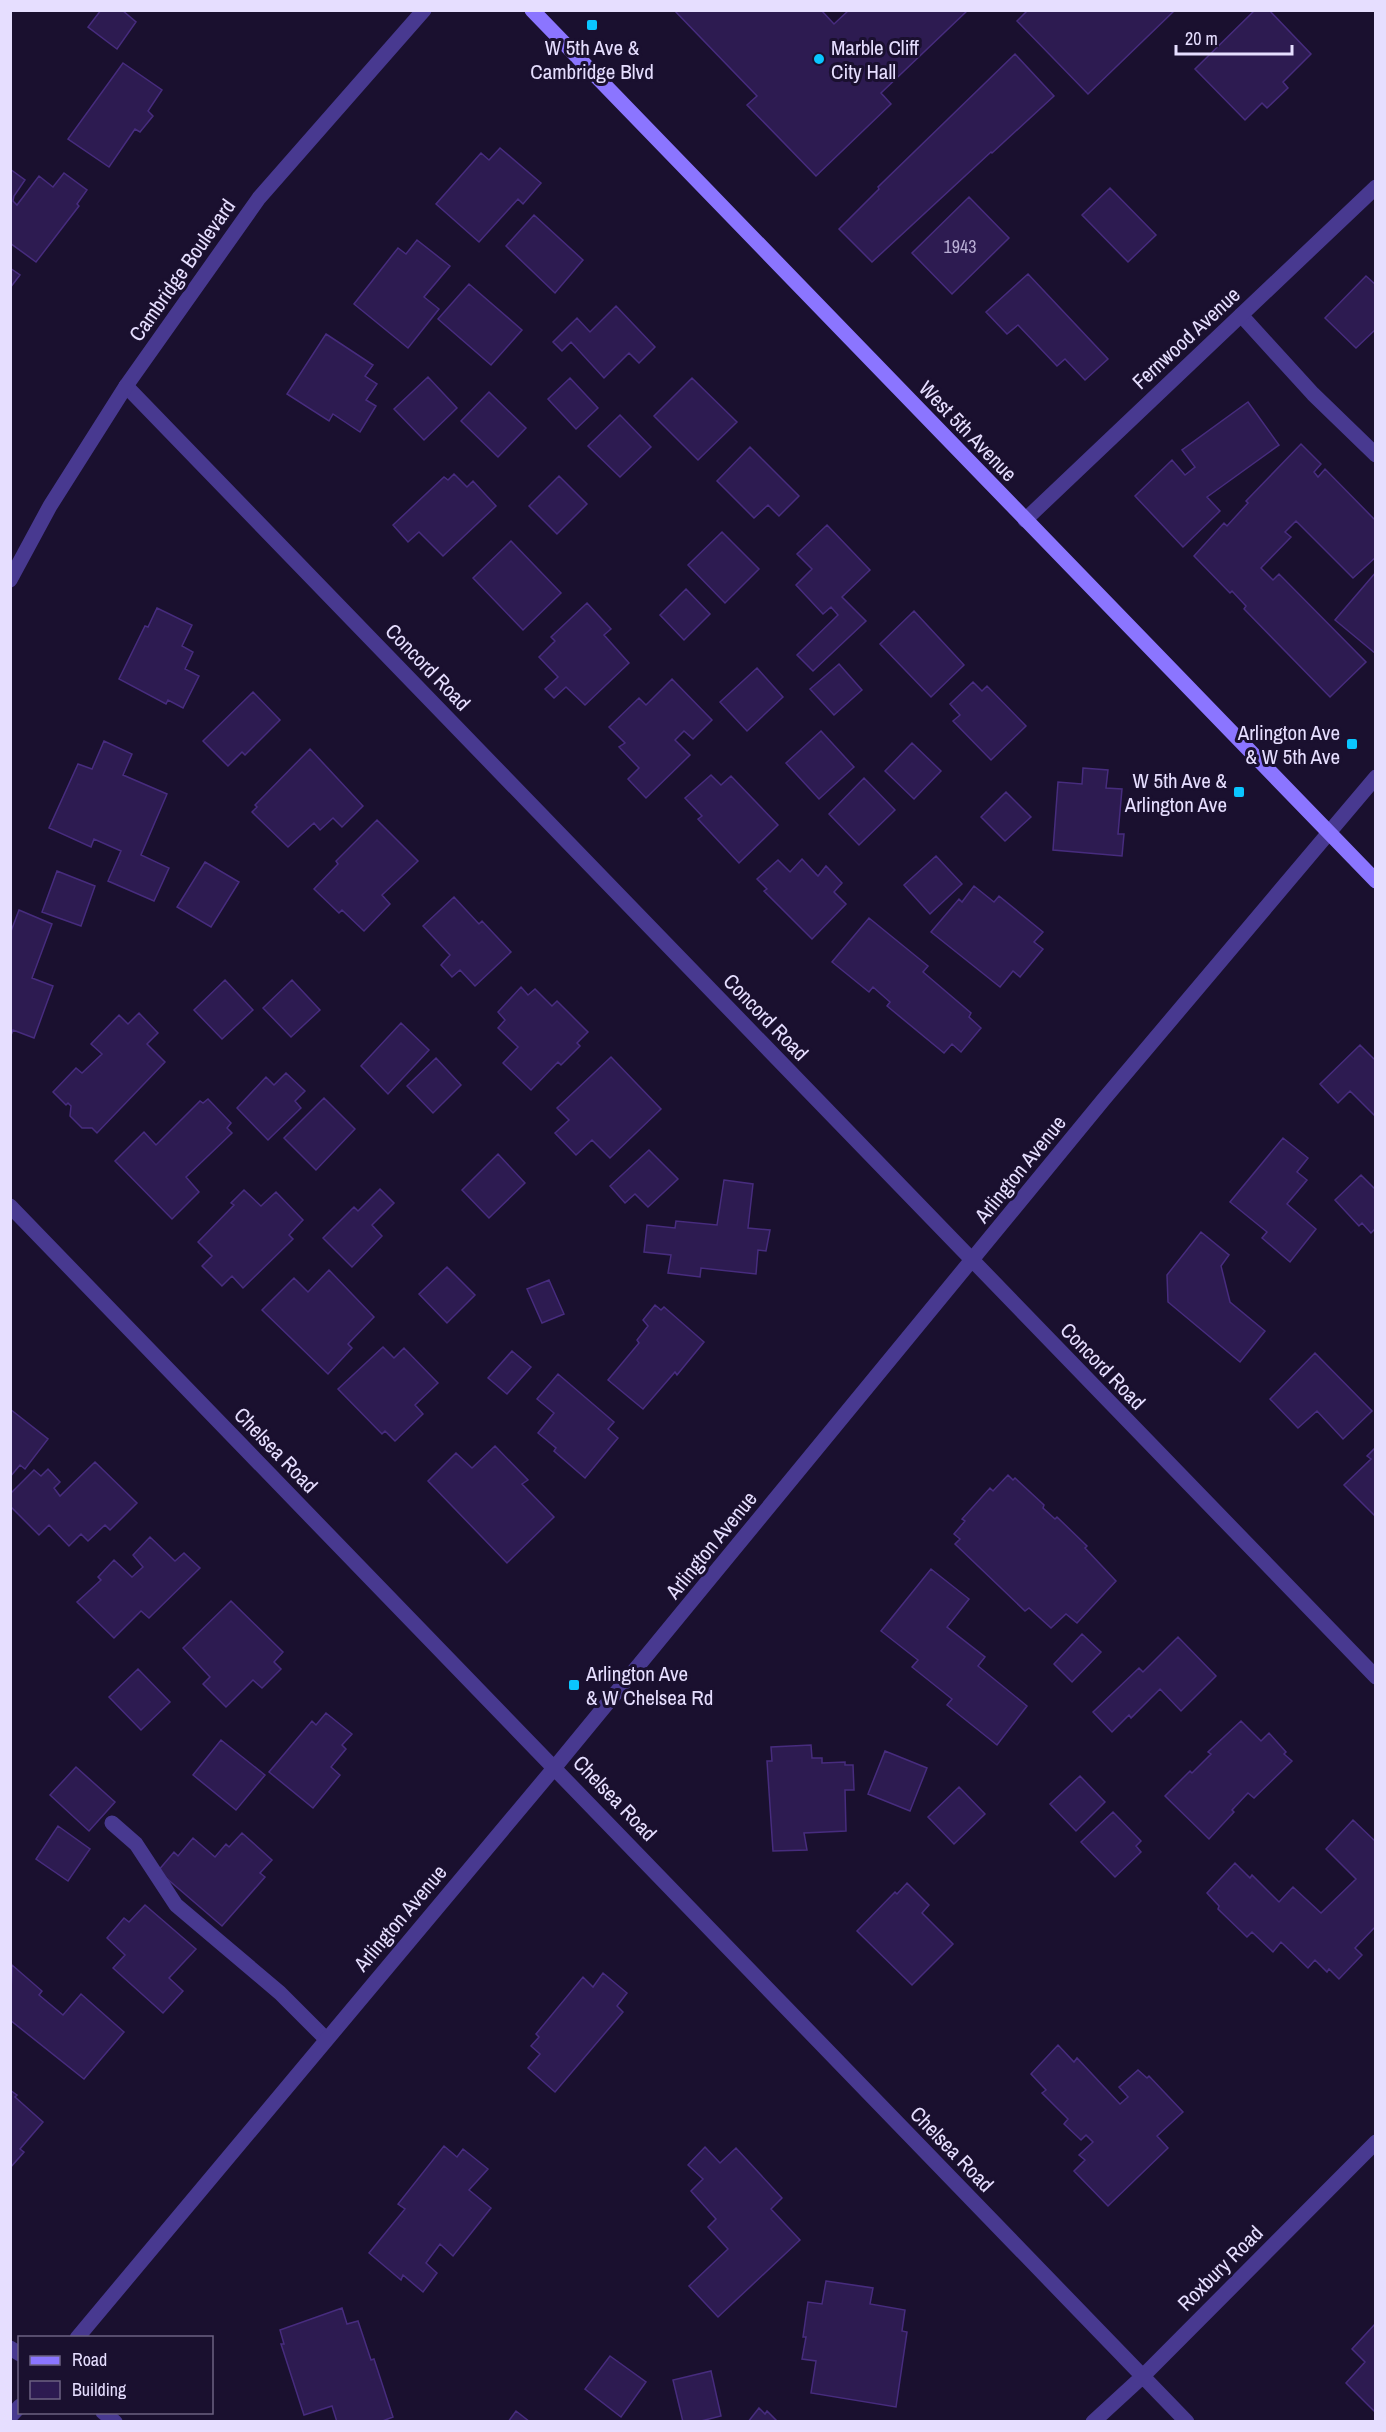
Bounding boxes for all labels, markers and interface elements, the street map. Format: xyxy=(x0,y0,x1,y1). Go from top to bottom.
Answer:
marker: W 5th Ave & Cambridge Blvd xyxy=(585,18,599,32)
scale bar xyxy=(1176,18,1292,56)
text: 20 m xyxy=(1185,26,1218,51)
place label: W 5th Ave & Cambridge Blvd xyxy=(530,33,654,86)
place label: Marble Cliff City Hall xyxy=(831,33,919,86)
marker: Marble Cliff City Hall xyxy=(812,52,826,66)
street label: Cambridge Boulevard xyxy=(122,193,242,347)
house number: 1943 xyxy=(944,234,976,259)
street label: Fernwood Avenue xyxy=(1126,280,1246,396)
street label: West 5th Avenue xyxy=(913,374,1023,488)
street label: Concord Road xyxy=(379,617,477,717)
place label: Arlington Ave & W 5th Ave xyxy=(1237,718,1340,771)
marker: Arlington Ave & W 5th Ave xyxy=(1345,737,1359,751)
place label: W 5th Ave & Arlington Ave xyxy=(1124,766,1228,819)
marker: W 5th Ave & Arlington Ave xyxy=(1232,785,1246,799)
street label: Concord Road xyxy=(717,967,815,1067)
street label: Arlington Avenue xyxy=(967,1109,1072,1230)
street label: Concord Road xyxy=(1054,1316,1152,1416)
street label: Chelsea Road xyxy=(228,1401,324,1499)
street label: Arlington Avenue xyxy=(658,1485,763,1606)
place label: Arlington Ave & W Chelsea Rd xyxy=(585,1659,713,1712)
marker: Arlington Ave & W Chelsea Rd xyxy=(567,1678,581,1692)
street label: Chelsea Road xyxy=(567,1749,663,1847)
street label: Arlington Avenue xyxy=(346,1859,453,1978)
street label: Chelsea Road xyxy=(904,2100,1000,2198)
street label: Roxbury Road xyxy=(1171,2219,1269,2317)
legend xyxy=(18,2336,213,2414)
text: Road xyxy=(72,2347,107,2372)
text: Building xyxy=(72,2377,127,2402)

